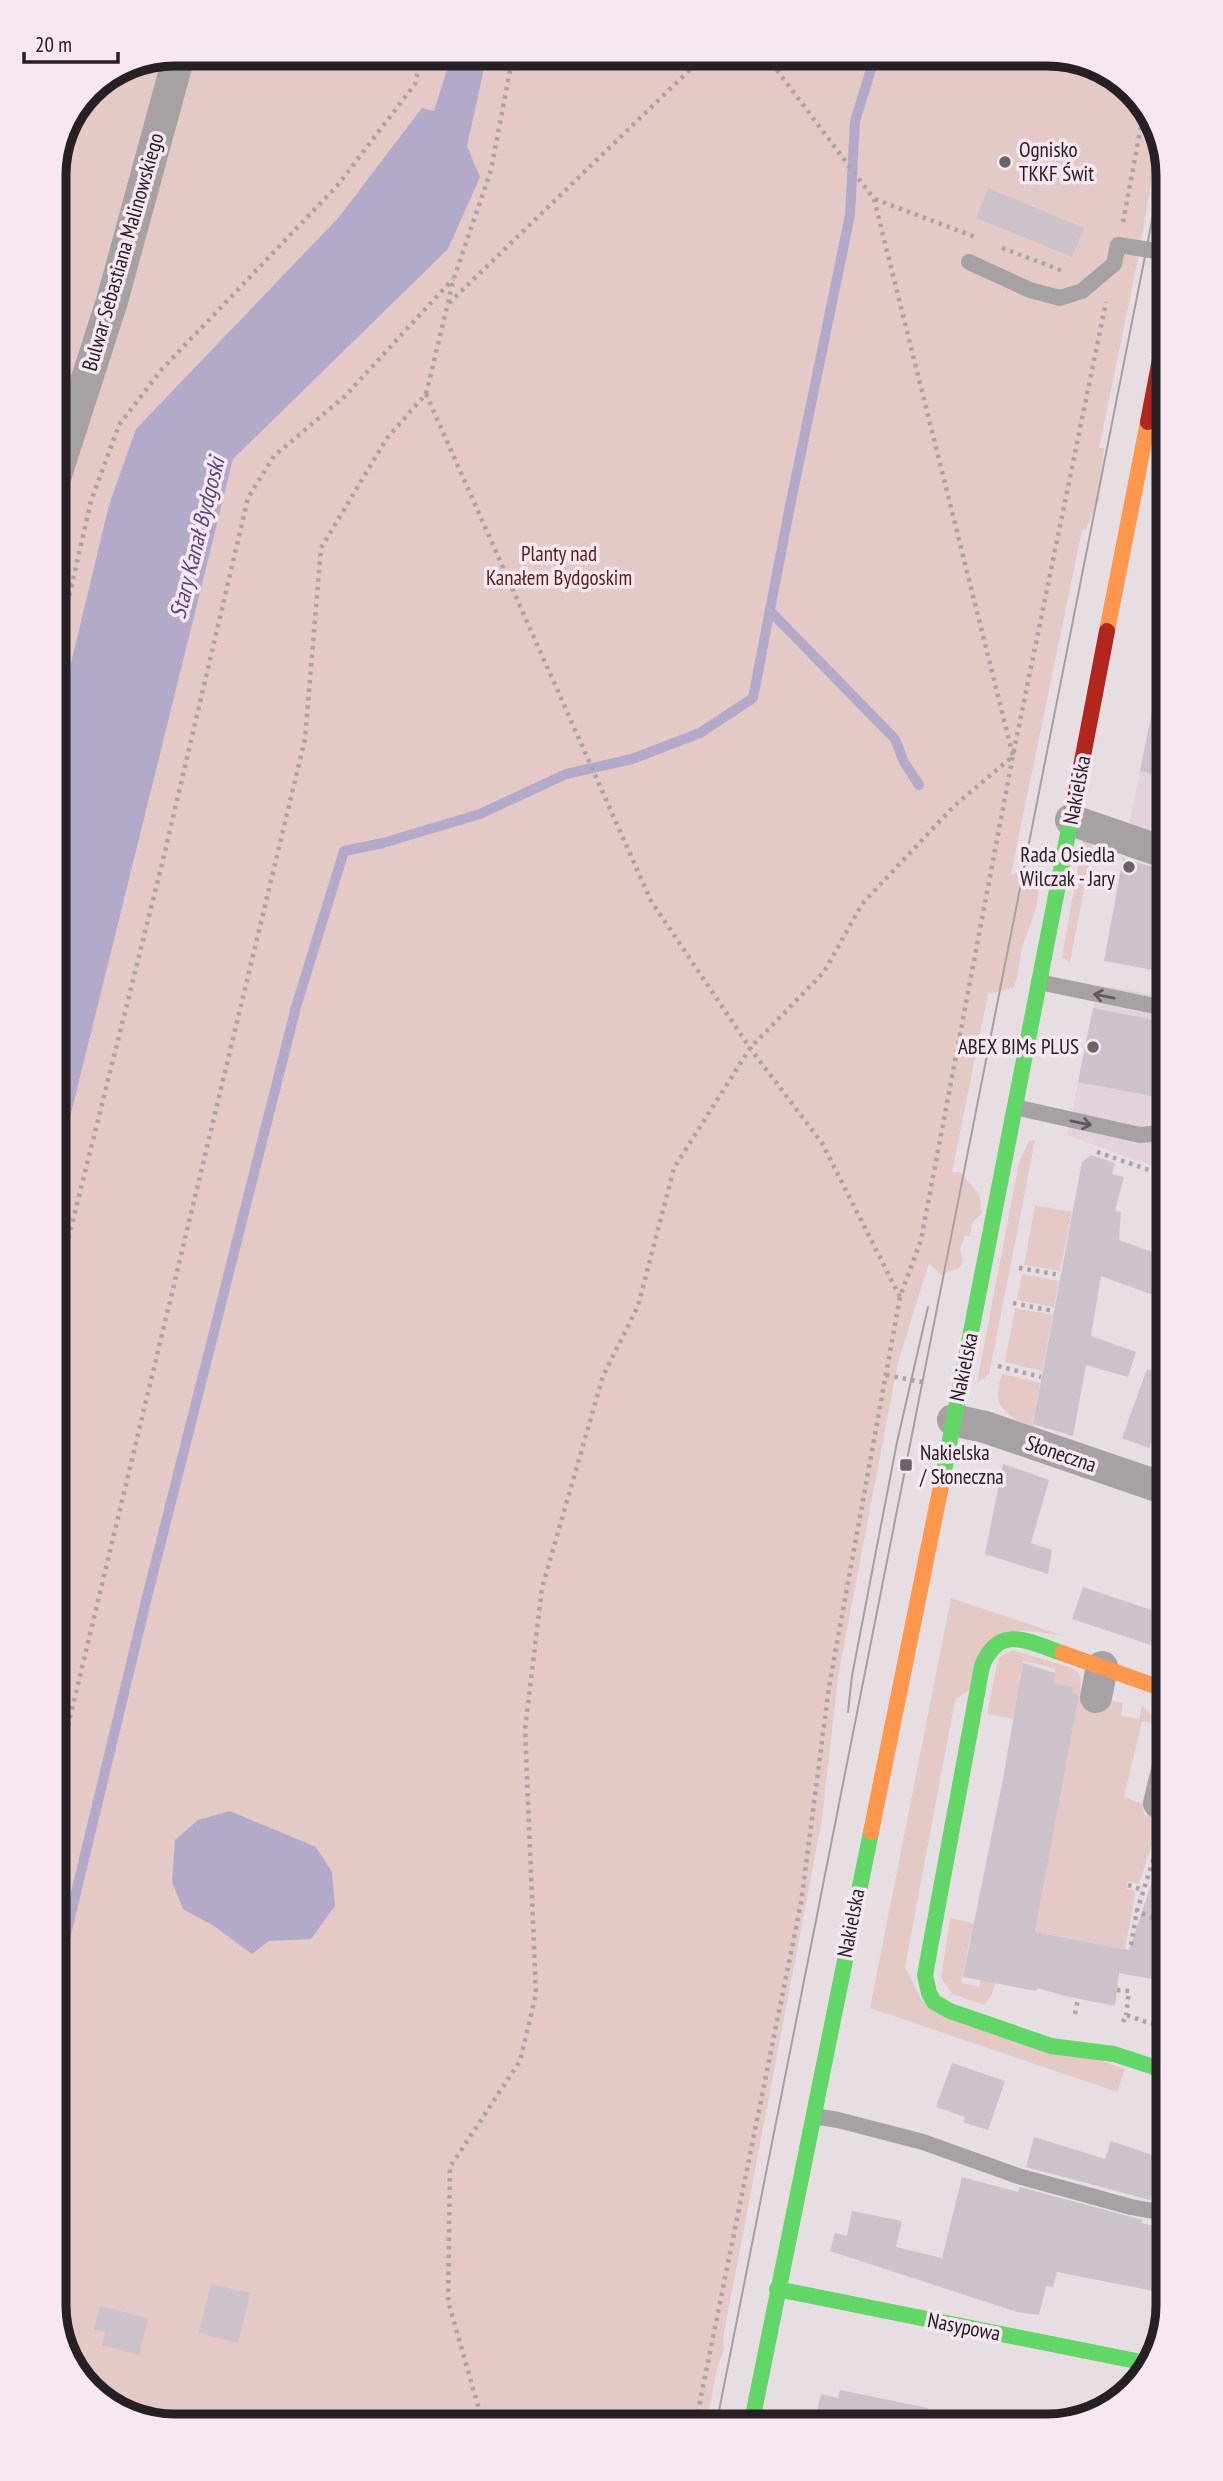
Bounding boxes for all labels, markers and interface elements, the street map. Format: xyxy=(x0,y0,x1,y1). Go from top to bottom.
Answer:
scale bar xyxy=(24,21,119,65)
text: 20 m xyxy=(35,31,72,58)
street label: Bulwar Sebastiana Malinowskiego xyxy=(76,130,169,374)
place label: Ognisko TKKF Świt xyxy=(1019,136,1094,187)
marker: Ognisko TKKF Świt xyxy=(997,154,1013,170)
water label: Stary Kanał Bydgoski xyxy=(162,451,231,622)
park label: Planty nad Kanałem Bydgoskim xyxy=(486,540,632,591)
street label: Nakielska xyxy=(1057,753,1096,827)
place label: Rada Osiedla Wilczak - Jary xyxy=(1020,841,1115,892)
marker: Rada Osiedla Wilczak - Jary xyxy=(1121,859,1137,875)
one-way arrow xyxy=(1093,989,1116,1003)
place label: ABEX BIMs PLUS xyxy=(958,1033,1079,1060)
marker: ABEX BIMs PLUS xyxy=(1085,1039,1101,1055)
one-way arrow xyxy=(1069,1116,1092,1130)
street label: Nakielska xyxy=(943,1330,984,1404)
street label: Słoneczna xyxy=(1022,1429,1100,1478)
place label: Nakielska / Słoneczna xyxy=(919,1439,1004,1490)
marker: Nakielska / Słoneczna xyxy=(898,1457,914,1473)
street label: Nakielska xyxy=(831,1886,870,1960)
street label: Nasypowa xyxy=(925,2306,1003,2347)

